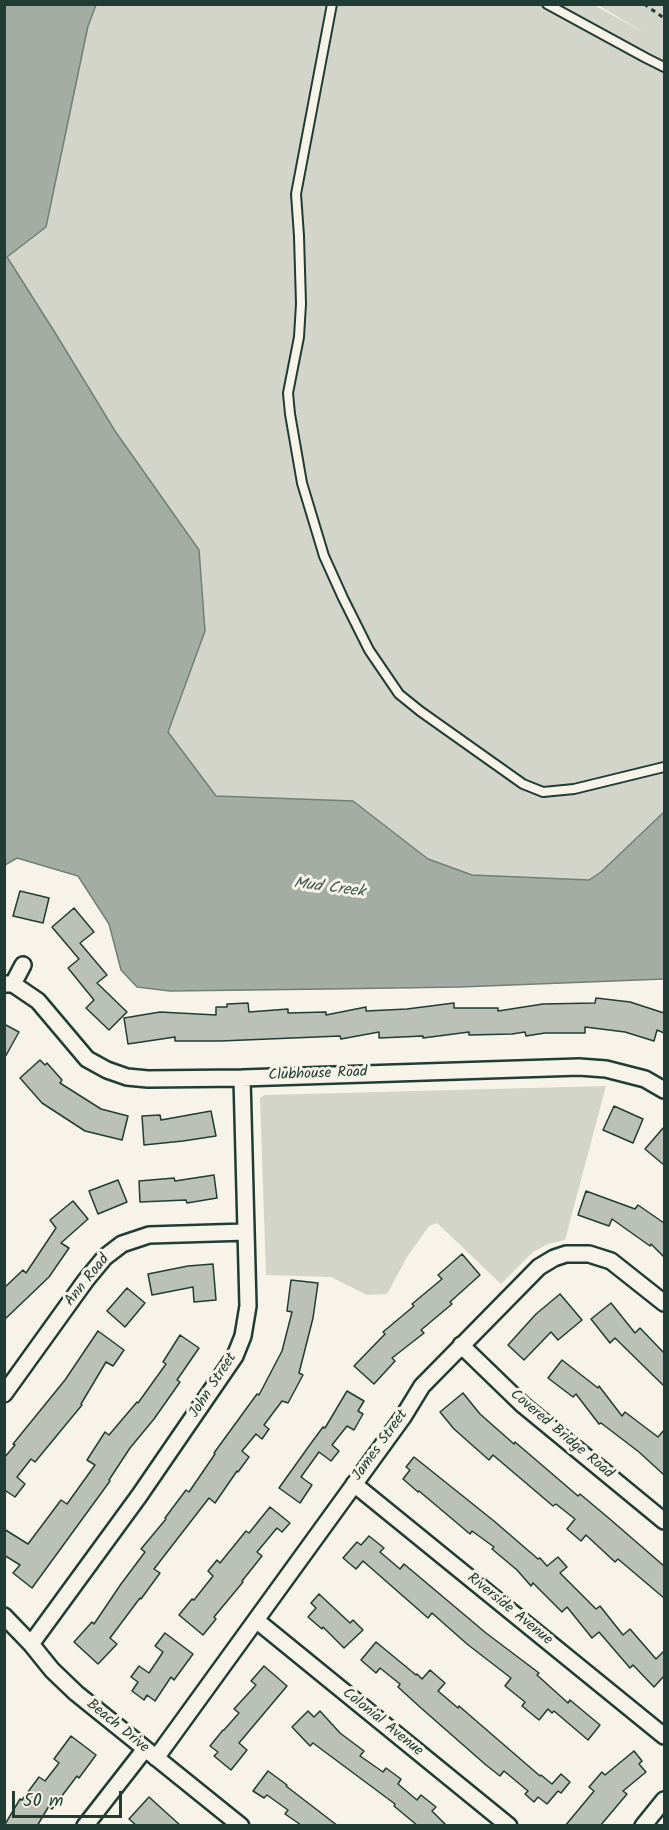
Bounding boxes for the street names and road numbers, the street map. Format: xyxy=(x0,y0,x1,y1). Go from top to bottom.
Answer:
street label: Clubhouse Road xyxy=(268,1064,368,1086)
street label: Ann Road xyxy=(62,1252,114,1310)
street label: John Street xyxy=(186,1350,242,1422)
street label: Covered Bridge Road xyxy=(506,1386,616,1484)
street label: James Street xyxy=(349,1407,413,1485)
street label: Riverside Avenue xyxy=(463,1570,555,1650)
street label: Colonial Avenue xyxy=(338,1685,426,1761)
street label: Beach Drive xyxy=(82,1696,152,1758)

